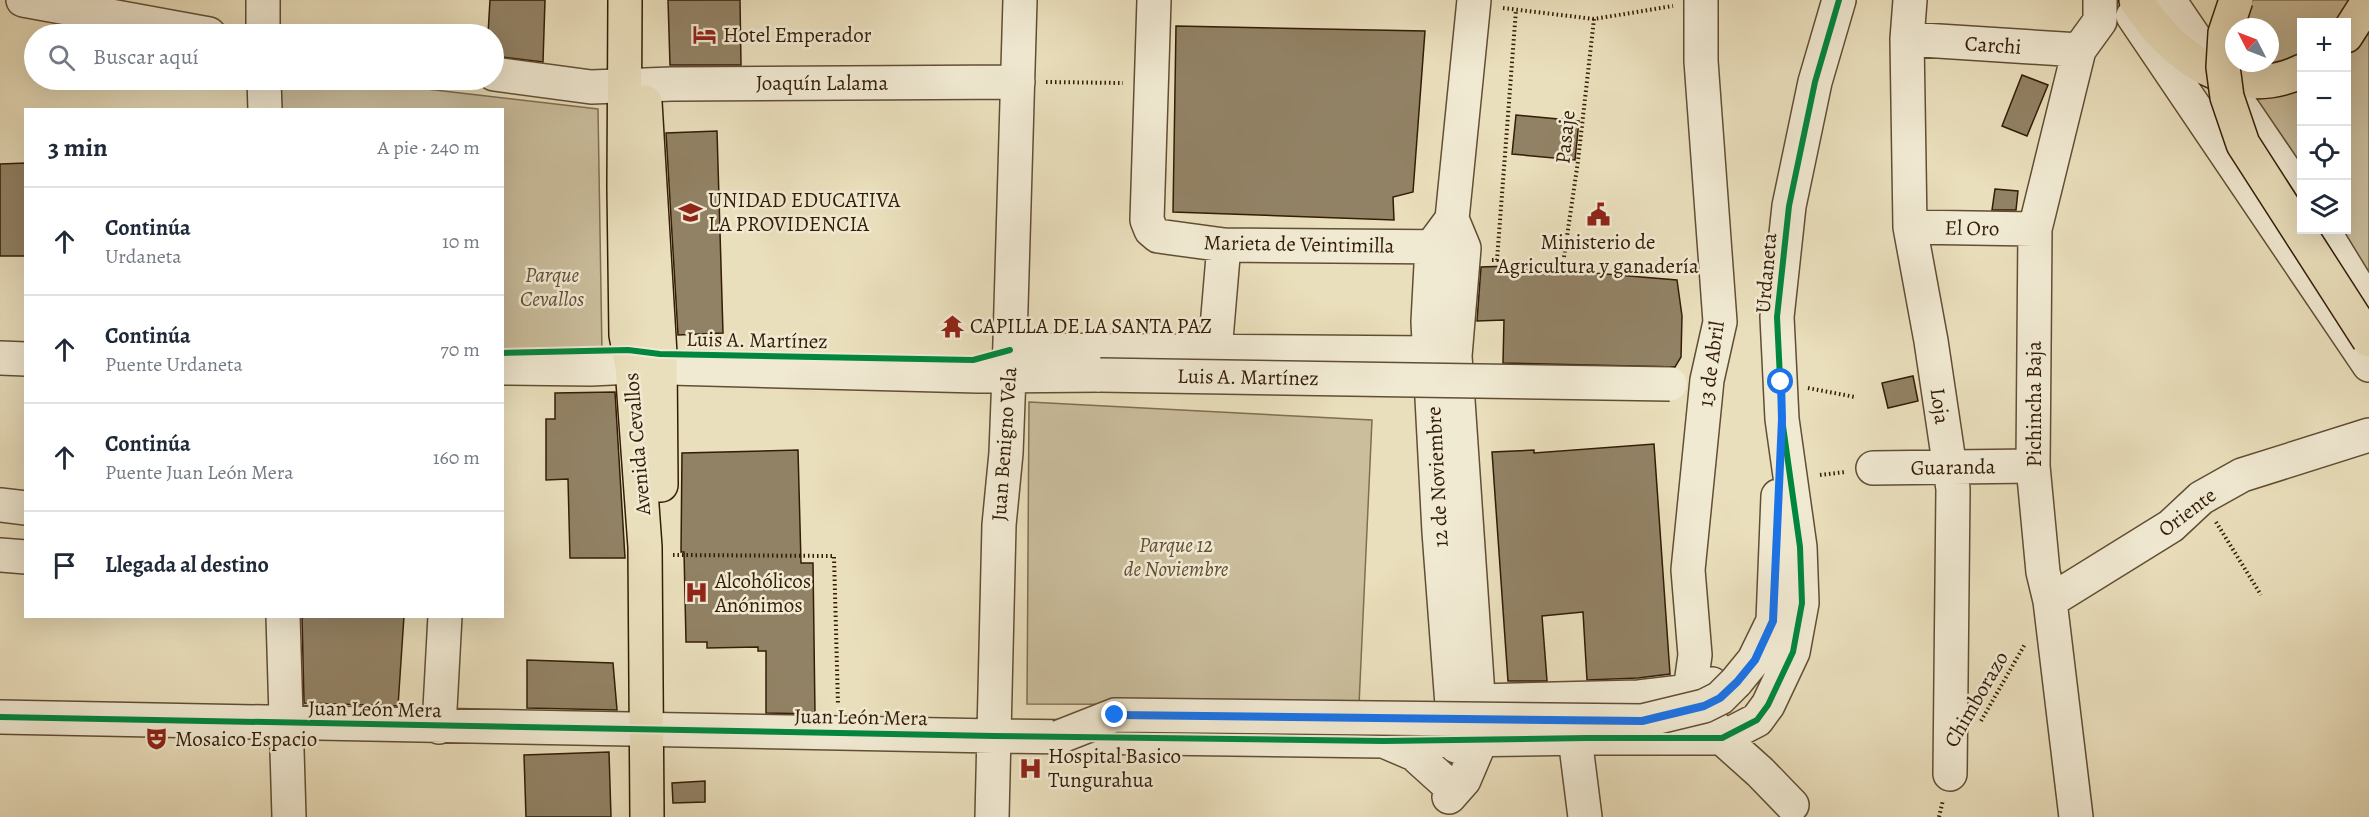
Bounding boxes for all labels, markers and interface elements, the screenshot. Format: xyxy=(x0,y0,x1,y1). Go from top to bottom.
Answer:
north arrow xyxy=(2225,18,2279,72)
map controls xyxy=(2297,18,2351,234)
button: + xyxy=(2297,18,2351,72)
place label: Hotel Emperador xyxy=(723,21,872,49)
hotel icon: Hotel Emperador xyxy=(692,22,718,48)
search box xyxy=(24,24,504,90)
street label: Carchi xyxy=(1964,29,2022,61)
icon: search xyxy=(45,41,78,74)
text: Buscar aquí xyxy=(93,42,199,72)
street label: Joaquín Lalama xyxy=(756,69,889,97)
button: − xyxy=(2297,72,2351,126)
street label: Pasaje xyxy=(1548,109,1582,165)
button: locate xyxy=(2297,126,2351,180)
text: 3 min xyxy=(48,130,108,165)
text: A pie · 240 m xyxy=(378,134,480,161)
button: layers xyxy=(2297,180,2351,234)
place label: UNIDAD EDUCATIVA LA PROVIDENCIA xyxy=(708,186,901,238)
school or university icon: UNIDAD EDUCATIVA LA PROVIDENCIA xyxy=(677,199,703,225)
public building icon: Ministerio de Agricultura y ganadería xyxy=(1585,201,1611,227)
text: Continúa xyxy=(105,213,191,243)
street label: El Oro xyxy=(1944,214,2000,242)
icon: ahead xyxy=(48,225,81,258)
text: 10 m xyxy=(442,228,480,255)
street label: Marieta de Veintimilla xyxy=(1203,228,1395,260)
place label: Ministerio de Agricultura y ganadería xyxy=(1496,228,1699,280)
street label: Urdaneta xyxy=(1749,232,1783,314)
text: Urdaneta xyxy=(105,243,182,270)
park label: Parque Cevallos xyxy=(520,261,584,313)
place label: CAPILLA DE LA SANTA PAZ xyxy=(970,312,1212,340)
temple icon: CAPILLA DE LA SANTA PAZ xyxy=(939,313,965,339)
street label: 13 de Abril xyxy=(1691,319,1731,409)
text: Continúa xyxy=(105,321,191,351)
street label: Luis A. Martínez xyxy=(686,325,828,355)
icon: ahead xyxy=(48,333,81,366)
text: 70 m xyxy=(440,336,480,363)
street label: Pichincha Baja xyxy=(2020,341,2048,467)
text: Puente Urdaneta xyxy=(105,351,243,378)
street label: Luis A. Martínez xyxy=(1177,362,1319,392)
street label: Juan Benigno Vela xyxy=(985,366,1023,522)
route start xyxy=(1767,368,1793,394)
street label: Avenida Cevallos xyxy=(617,372,657,517)
street label: Loja xyxy=(1924,386,1956,426)
street label: 12 de Noviembre xyxy=(1419,406,1455,548)
text: Continúa xyxy=(105,429,191,459)
icon: ahead xyxy=(48,441,81,474)
text: 160 m xyxy=(433,444,480,471)
street label: Guaranda xyxy=(1910,452,1996,482)
text: Puente Juan León Mera xyxy=(105,459,294,486)
street label: Oriente xyxy=(2152,481,2222,543)
park label: Parque 12 de Noviembre xyxy=(1124,531,1229,583)
icon: arrive xyxy=(48,549,81,582)
text: Llegada al destino xyxy=(105,550,269,580)
place label: Alcohólicos Anónimos xyxy=(714,567,811,619)
hospital icon: Alcohólicos Anónimos xyxy=(684,580,710,606)
street label: Chimborazo xyxy=(1937,646,2015,752)
street label: Juan León Mera xyxy=(308,694,442,724)
route end xyxy=(1101,701,1127,727)
street label: Juan León Mera xyxy=(794,702,928,732)
place label: Mosaico Espacio xyxy=(175,725,317,753)
theatre icon: Mosaico Espacio xyxy=(144,726,170,752)
place label: Hospital Basico Tungurahua xyxy=(1048,742,1181,794)
hospital icon: Hospital Basico Tungurahua xyxy=(1017,755,1043,781)

